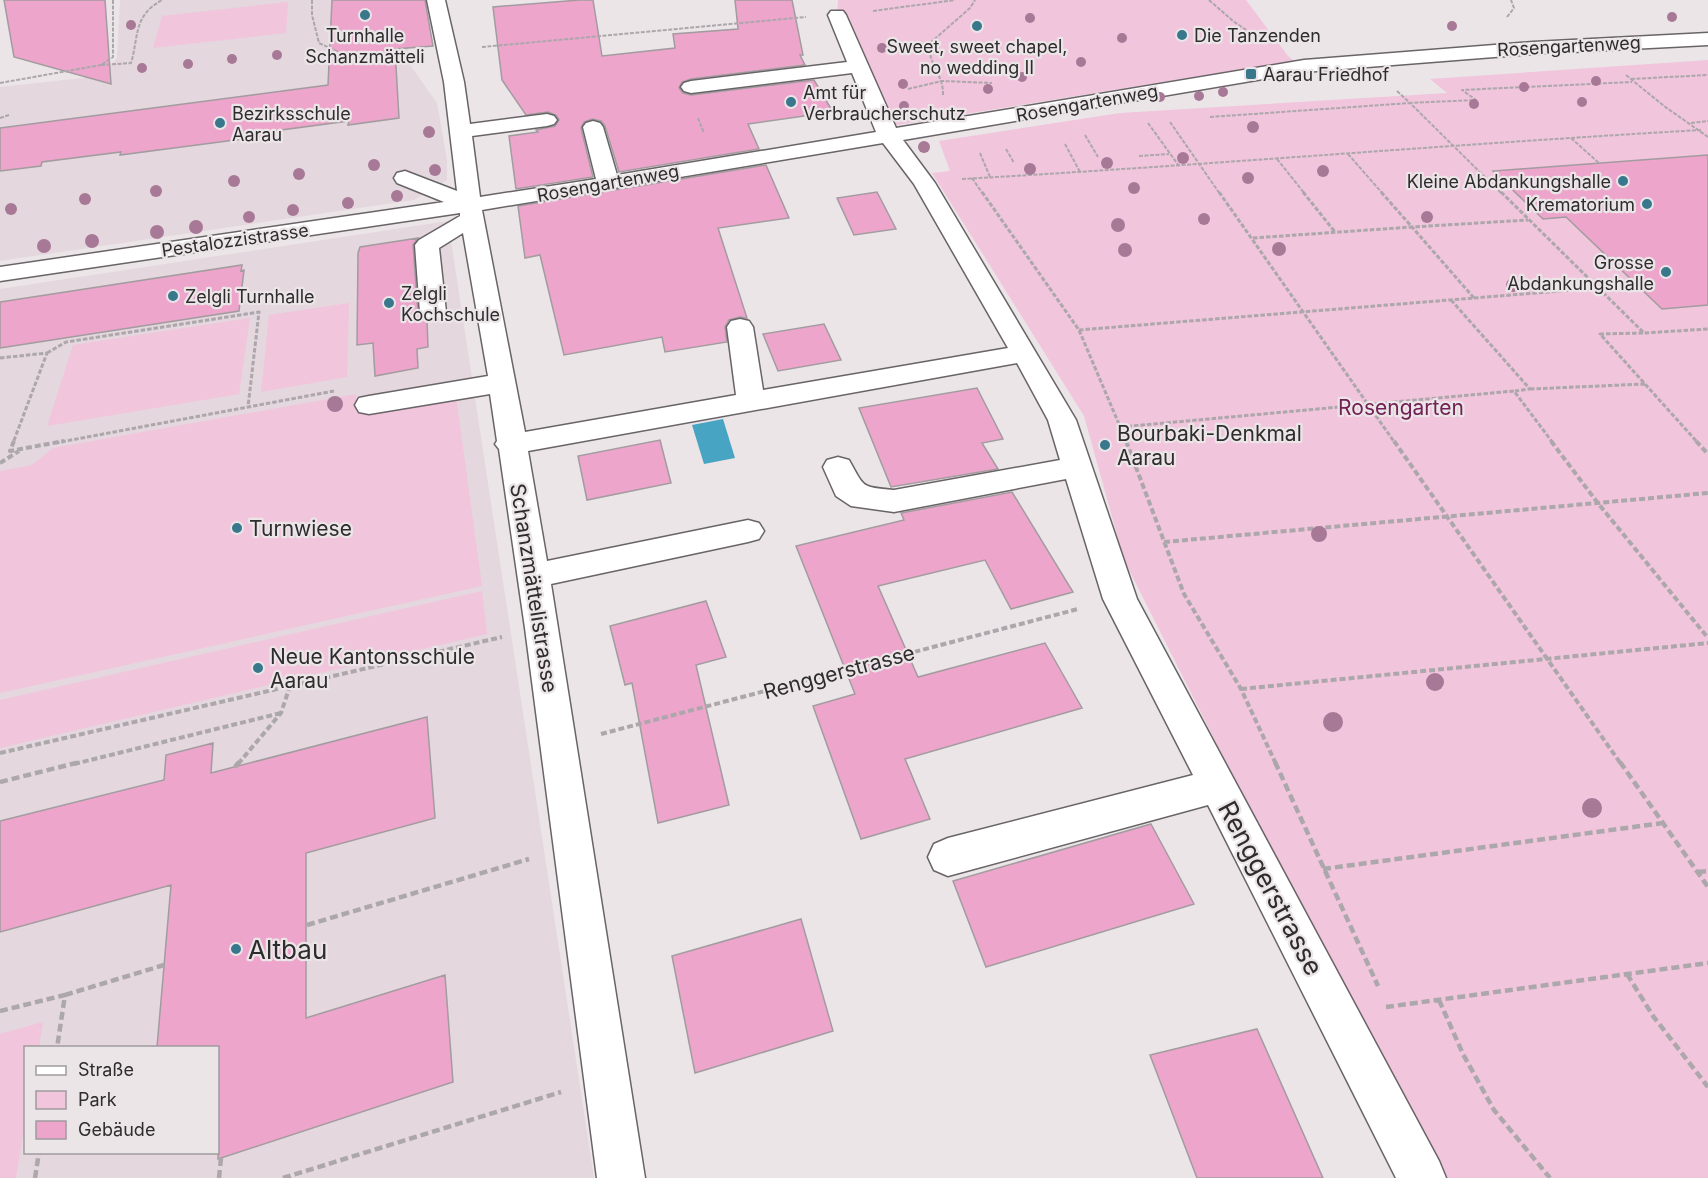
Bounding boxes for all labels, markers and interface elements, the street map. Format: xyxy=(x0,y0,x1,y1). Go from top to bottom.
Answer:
marker: Turnhalle Schanzmätteli xyxy=(358,8,372,22)
marker: Sweet, sweet chapel, no wedding II xyxy=(970,19,984,33)
place label: Turnhalle Schanzmätteli xyxy=(305,25,425,67)
place label: Die Tanzenden xyxy=(1194,25,1321,46)
marker: Die Tanzenden xyxy=(1175,28,1189,42)
street label: Rosengartenweg xyxy=(1497,32,1641,60)
place label: Sweet, sweet chapel, no wedding II xyxy=(886,36,1068,78)
place label: Aarau Friedhof xyxy=(1263,64,1390,85)
marker: Aarau Friedhof xyxy=(1244,67,1258,81)
street label: Rosengartenweg xyxy=(1014,80,1160,126)
place label: Amt für Verbraucherschutz xyxy=(803,82,966,124)
marker: Amt für Verbraucherschutz xyxy=(784,95,798,109)
place label: Bezirksschule Aarau xyxy=(232,103,351,145)
marker: Bezirksschule Aarau xyxy=(213,116,227,130)
street label: Rosengartenweg xyxy=(535,160,681,206)
place label: Kleine Abdankungshalle xyxy=(1407,171,1611,192)
marker: Kleine Abdankungshalle xyxy=(1616,174,1630,188)
place label: Krematorium xyxy=(1526,194,1635,215)
marker: Krematorium xyxy=(1640,197,1654,211)
street label: Pestalozzistrasse xyxy=(160,219,310,261)
place label: Grosse Abdankungshalle xyxy=(1507,252,1654,294)
marker: Grosse Abdankungshalle xyxy=(1659,265,1673,279)
place label: Zelgli Kochschule xyxy=(401,283,500,325)
place label: Zelgli Turnhalle xyxy=(185,286,315,307)
marker: Zelgli Turnhalle xyxy=(166,289,180,303)
marker: Zelgli Kochschule xyxy=(382,296,396,310)
park label: Rosengarten xyxy=(1338,395,1464,420)
place label: Bourbaki-Denkmal Aarau xyxy=(1117,421,1302,470)
marker: Bourbaki-Denkmal Aarau xyxy=(1098,438,1112,452)
street label: Schanzmättelistrasse xyxy=(505,482,563,694)
place label: Turnwiese xyxy=(249,516,352,541)
marker: Turnwiese xyxy=(230,521,244,535)
street label: Renggerstrasse xyxy=(760,640,918,704)
place label: Neue Kantonsschule Aarau xyxy=(270,644,475,693)
marker: Neue Kantonsschule Aarau xyxy=(251,661,265,675)
street label: Renggerstrasse xyxy=(1212,796,1330,980)
place label: Altbau xyxy=(248,934,327,965)
marker: Altbau xyxy=(229,942,243,956)
legend xyxy=(24,1046,219,1154)
text: Straße xyxy=(78,1059,134,1080)
text: Park xyxy=(78,1089,117,1110)
text: Gebäude xyxy=(78,1119,155,1140)

